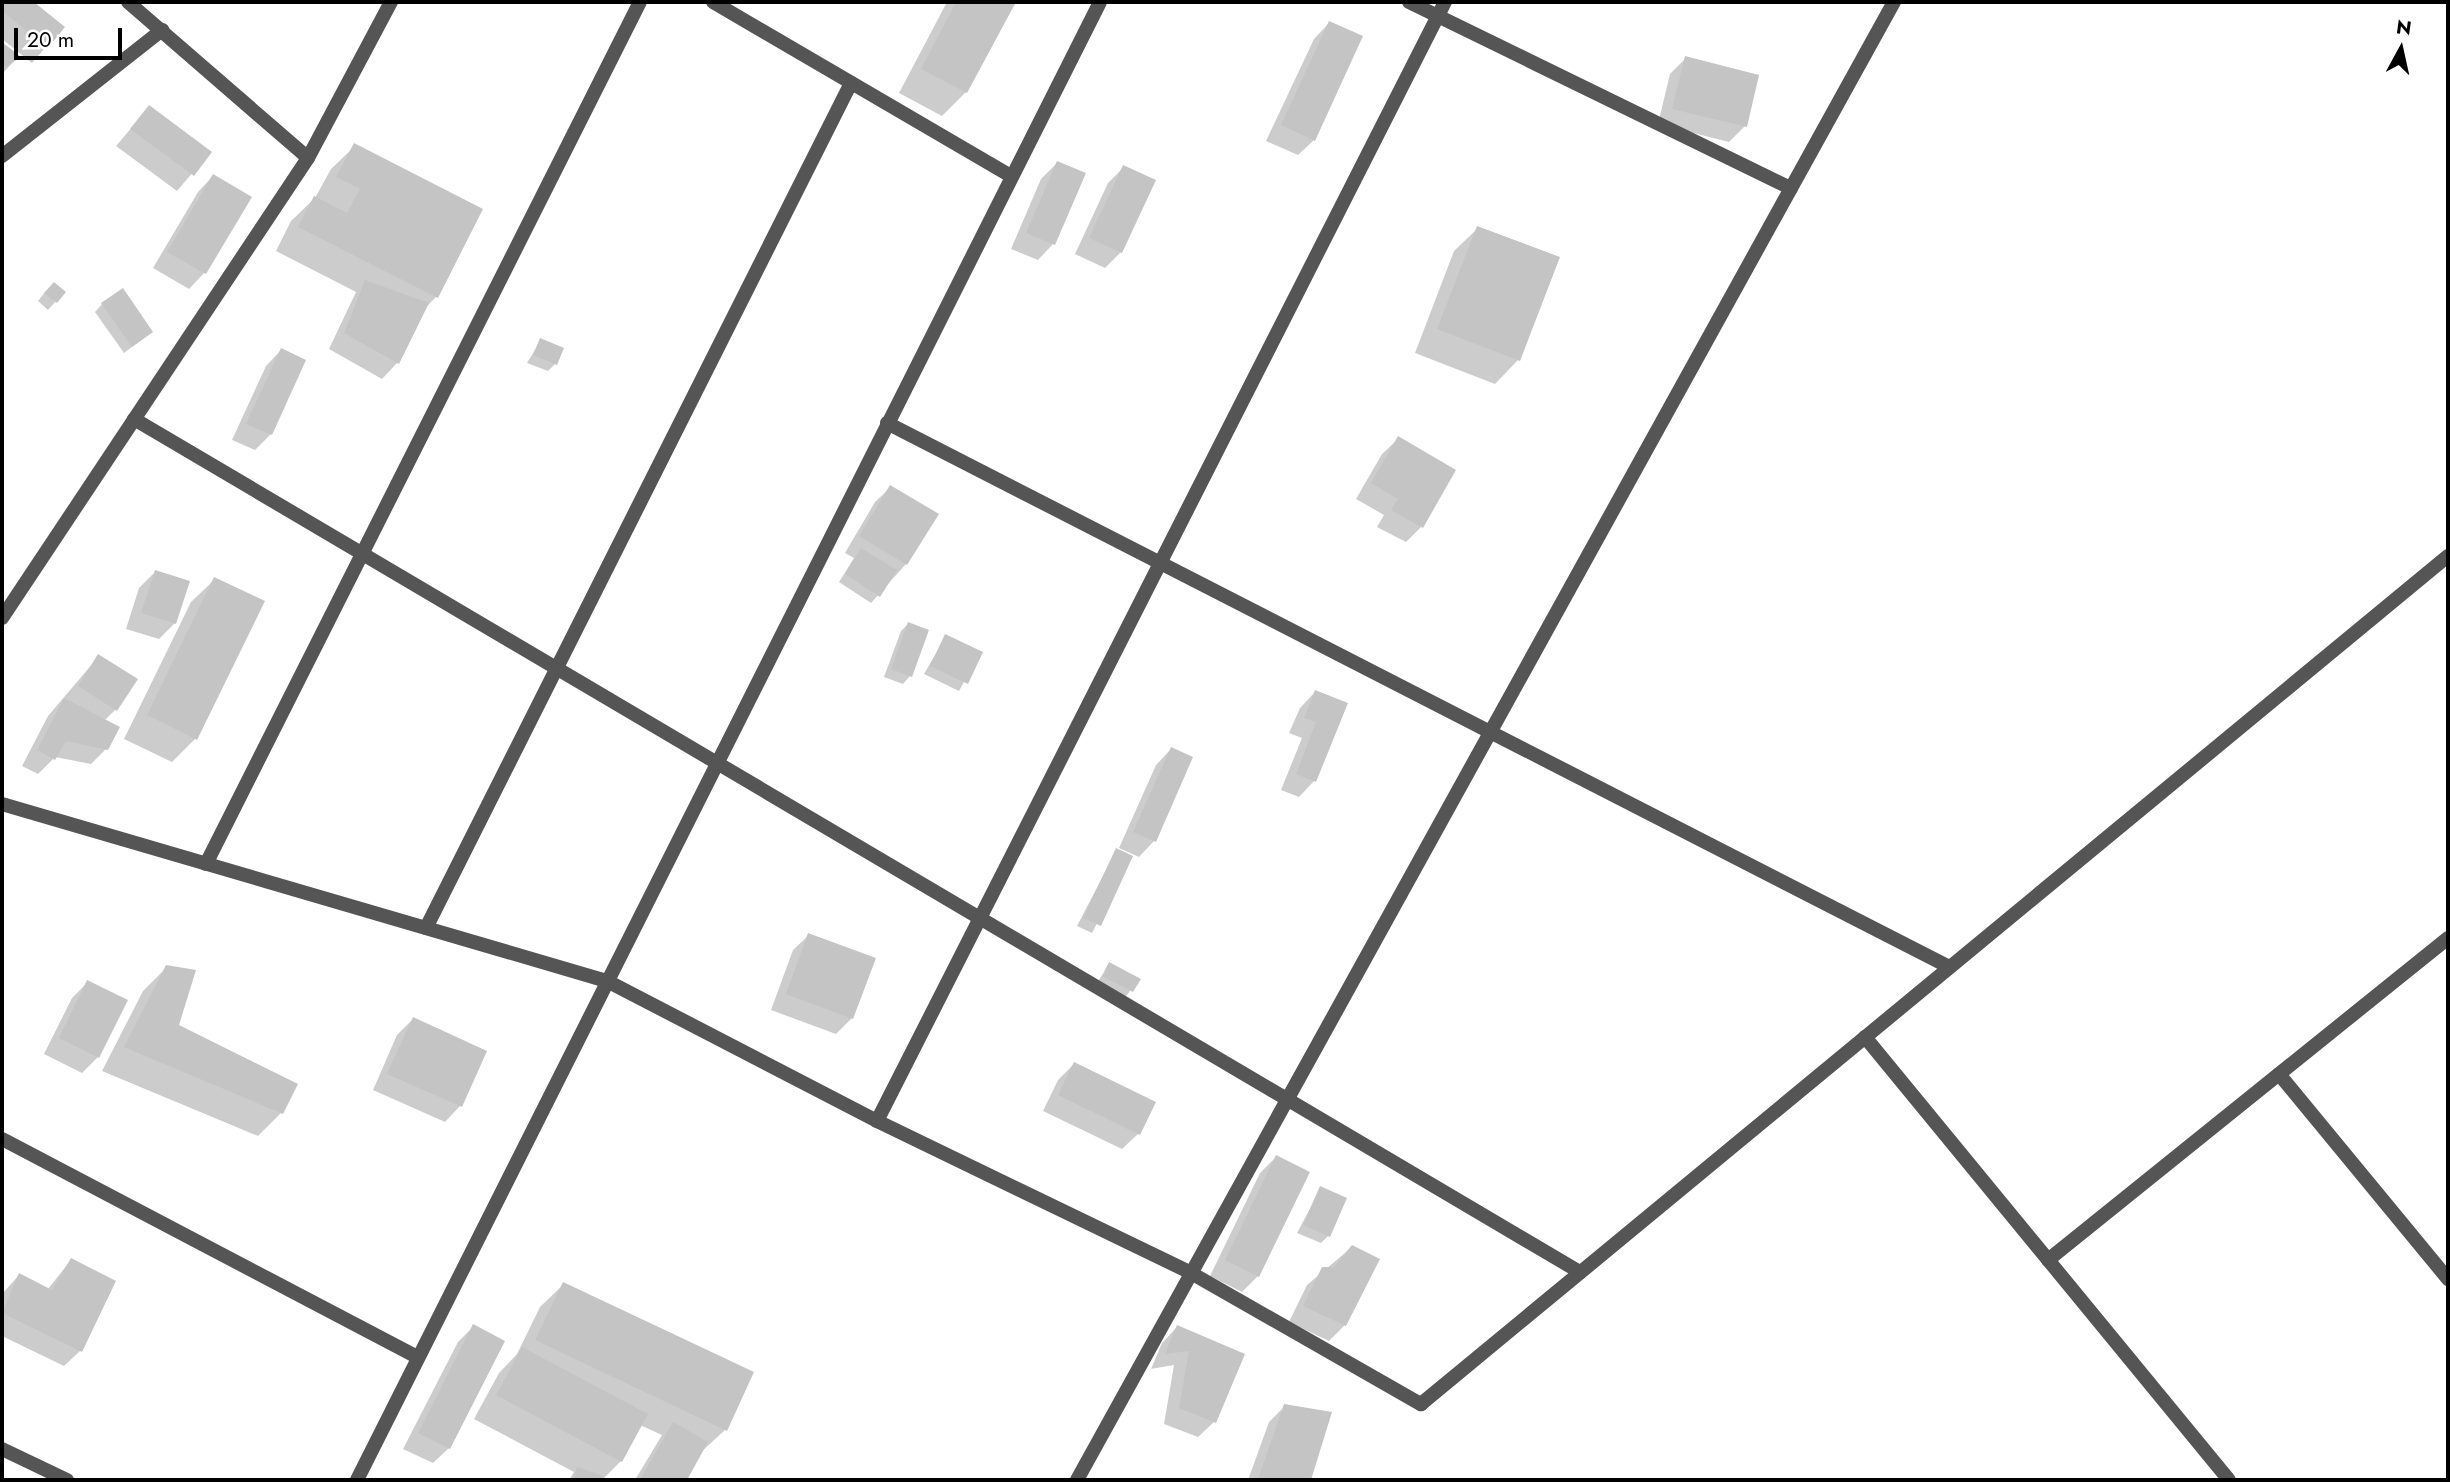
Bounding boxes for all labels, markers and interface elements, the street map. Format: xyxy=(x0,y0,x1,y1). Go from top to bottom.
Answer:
text: N xyxy=(2395,13,2413,42)
scale bar xyxy=(18,14,126,58)
north arrow xyxy=(2366,14,2436,84)
text: 20 m xyxy=(27,25,74,55)

